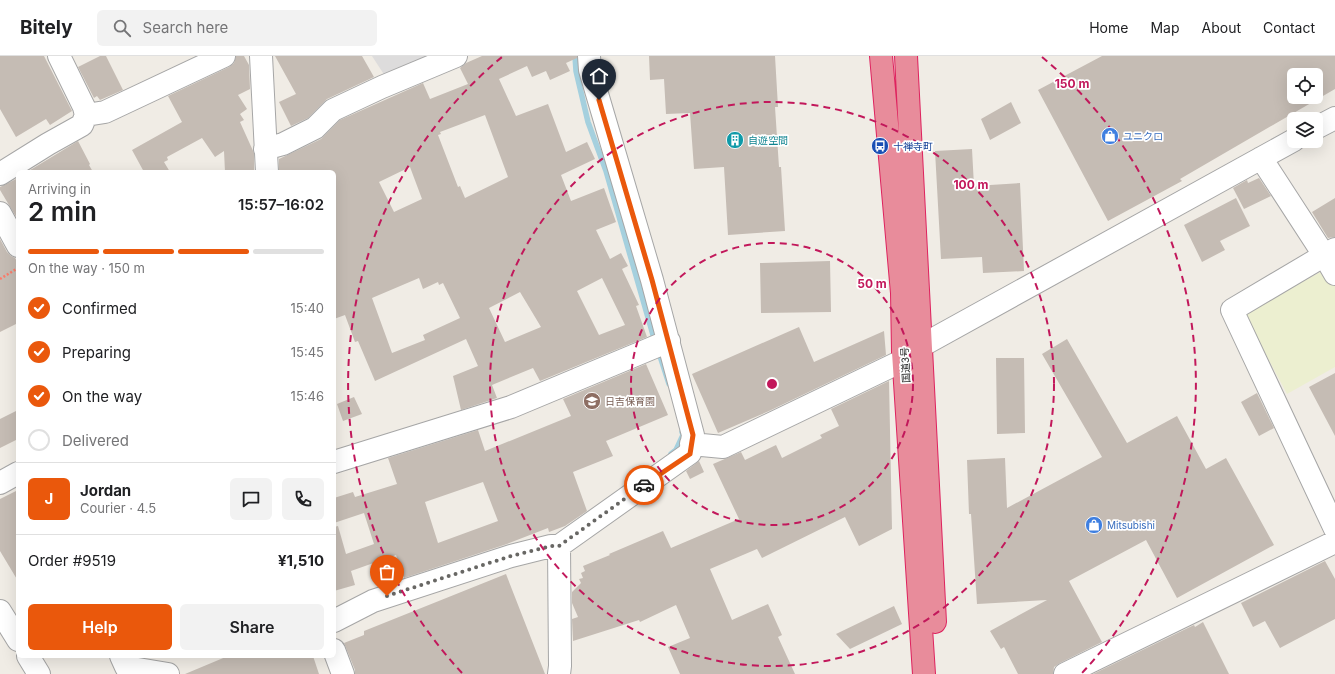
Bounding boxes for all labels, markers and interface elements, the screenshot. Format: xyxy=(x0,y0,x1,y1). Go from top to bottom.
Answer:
search box xyxy=(97,10,377,46)
text: Bitely xyxy=(20,16,73,39)
icon: search xyxy=(111,17,133,39)
text: Search here xyxy=(143,18,228,37)
text: Home xyxy=(1089,19,1128,36)
text: Map xyxy=(1150,19,1180,36)
text: About xyxy=(1202,19,1241,36)
text: Contact xyxy=(1263,19,1315,36)
pin xyxy=(582,59,616,100)
icon: home xyxy=(588,65,610,87)
map controls xyxy=(1287,68,1323,148)
button: locate xyxy=(1287,68,1323,104)
text: 150 m xyxy=(1055,76,1089,91)
button: layers xyxy=(1287,112,1323,148)
shop icon: ユニクロ xyxy=(1100,126,1120,146)
building icon: 自遊空間 xyxy=(725,130,745,150)
place label: ユニクロ xyxy=(1123,130,1163,142)
place label: 自遊空間 xyxy=(748,134,788,146)
bus stop icon: 十禅寺町 xyxy=(870,136,890,156)
place label: 十禅寺町 xyxy=(893,140,933,152)
text: 100 m xyxy=(953,177,989,192)
text: Arriving in xyxy=(28,181,91,197)
text: 15:57–16:02 xyxy=(238,195,324,214)
text: 2 min xyxy=(28,196,97,227)
text: On the way · 150 m xyxy=(28,260,145,276)
text: 50 m xyxy=(857,276,887,291)
icon: check xyxy=(28,297,50,319)
text: Confirmed xyxy=(62,299,137,318)
text: 15:40 xyxy=(290,300,324,316)
icon: check xyxy=(28,341,50,363)
text: Preparing xyxy=(62,343,131,362)
text: 15:45 xyxy=(291,344,324,360)
street label: 国道3号 xyxy=(898,347,912,383)
centre of rings xyxy=(765,377,779,391)
icon: check xyxy=(28,385,50,407)
text: On the way xyxy=(62,387,142,406)
text: 15:46 xyxy=(291,388,324,404)
school or university icon: 日吉保育園 xyxy=(582,391,602,411)
place label: 日吉保育園 xyxy=(605,395,655,407)
text: Delivered xyxy=(62,431,129,450)
courier xyxy=(624,465,664,505)
icon: car xyxy=(633,474,655,496)
button: chat xyxy=(230,478,272,520)
button: phone xyxy=(282,478,324,520)
text: Jordan xyxy=(80,481,131,500)
text: J xyxy=(45,489,53,508)
text: Courier · 4.5 xyxy=(80,500,156,516)
shop icon: Mitsubishi xyxy=(1084,515,1104,535)
place label: Mitsubishi xyxy=(1107,519,1155,531)
text: Order #9519 xyxy=(28,551,116,570)
text: ¥1,510 xyxy=(278,551,324,570)
pin xyxy=(370,555,404,596)
icon: bag xyxy=(376,561,398,583)
button: Help xyxy=(28,604,172,650)
button: Share xyxy=(180,604,324,650)

